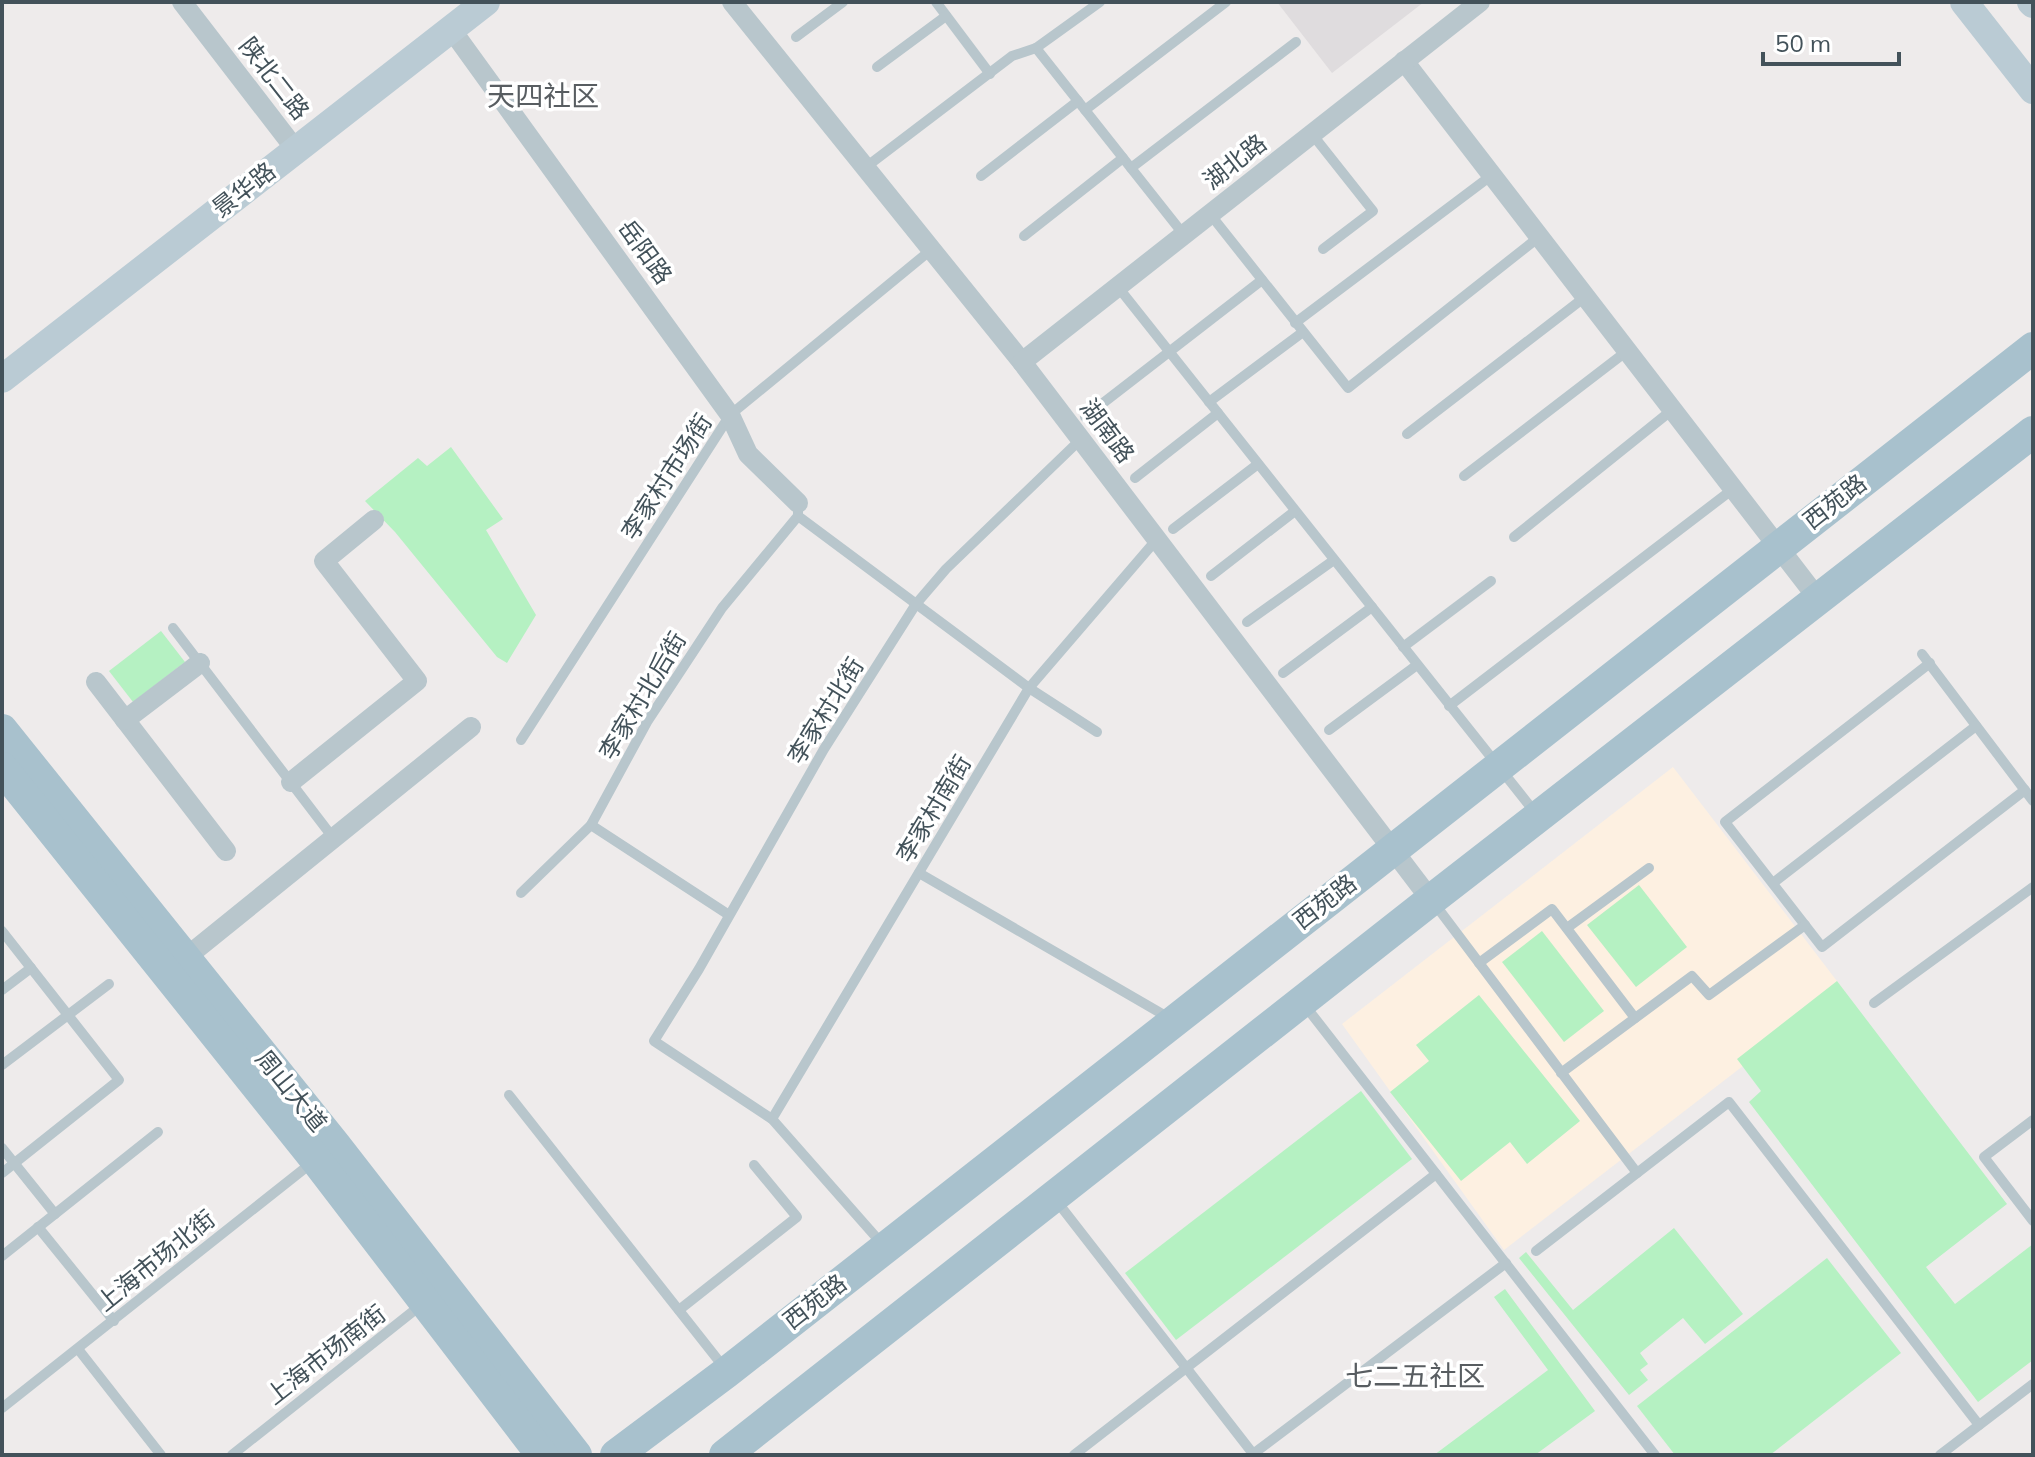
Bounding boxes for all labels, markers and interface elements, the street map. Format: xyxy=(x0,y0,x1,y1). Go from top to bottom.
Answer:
scale bar xyxy=(1763,16,1899,66)
text: 50 m xyxy=(1775,28,1831,58)
street label: 陕北二路 xyxy=(233,31,316,125)
district label: 天四社区 xyxy=(487,78,599,113)
street label: 湖北路 xyxy=(1197,127,1272,195)
street label: 景华路 xyxy=(206,155,281,223)
street label: 岳阳路 xyxy=(613,213,679,289)
street label: 湖南路 xyxy=(1074,393,1141,468)
street label: 李家村市场街 xyxy=(614,408,718,545)
street label: 西苑路 xyxy=(1797,467,1872,535)
street label: 李家村北后街 xyxy=(592,626,692,765)
street label: 李家村北街 xyxy=(781,652,870,769)
street label: 李家村南街 xyxy=(889,749,977,868)
street label: 西苑路 xyxy=(1287,867,1362,935)
street label: 周山大道 xyxy=(250,1044,334,1137)
street label: 上海市场北街 xyxy=(90,1203,221,1317)
street label: 西苑路 xyxy=(777,1267,852,1335)
street label: 上海市场南街 xyxy=(259,1298,391,1410)
district label: 七二五社区 xyxy=(1345,1358,1485,1393)

